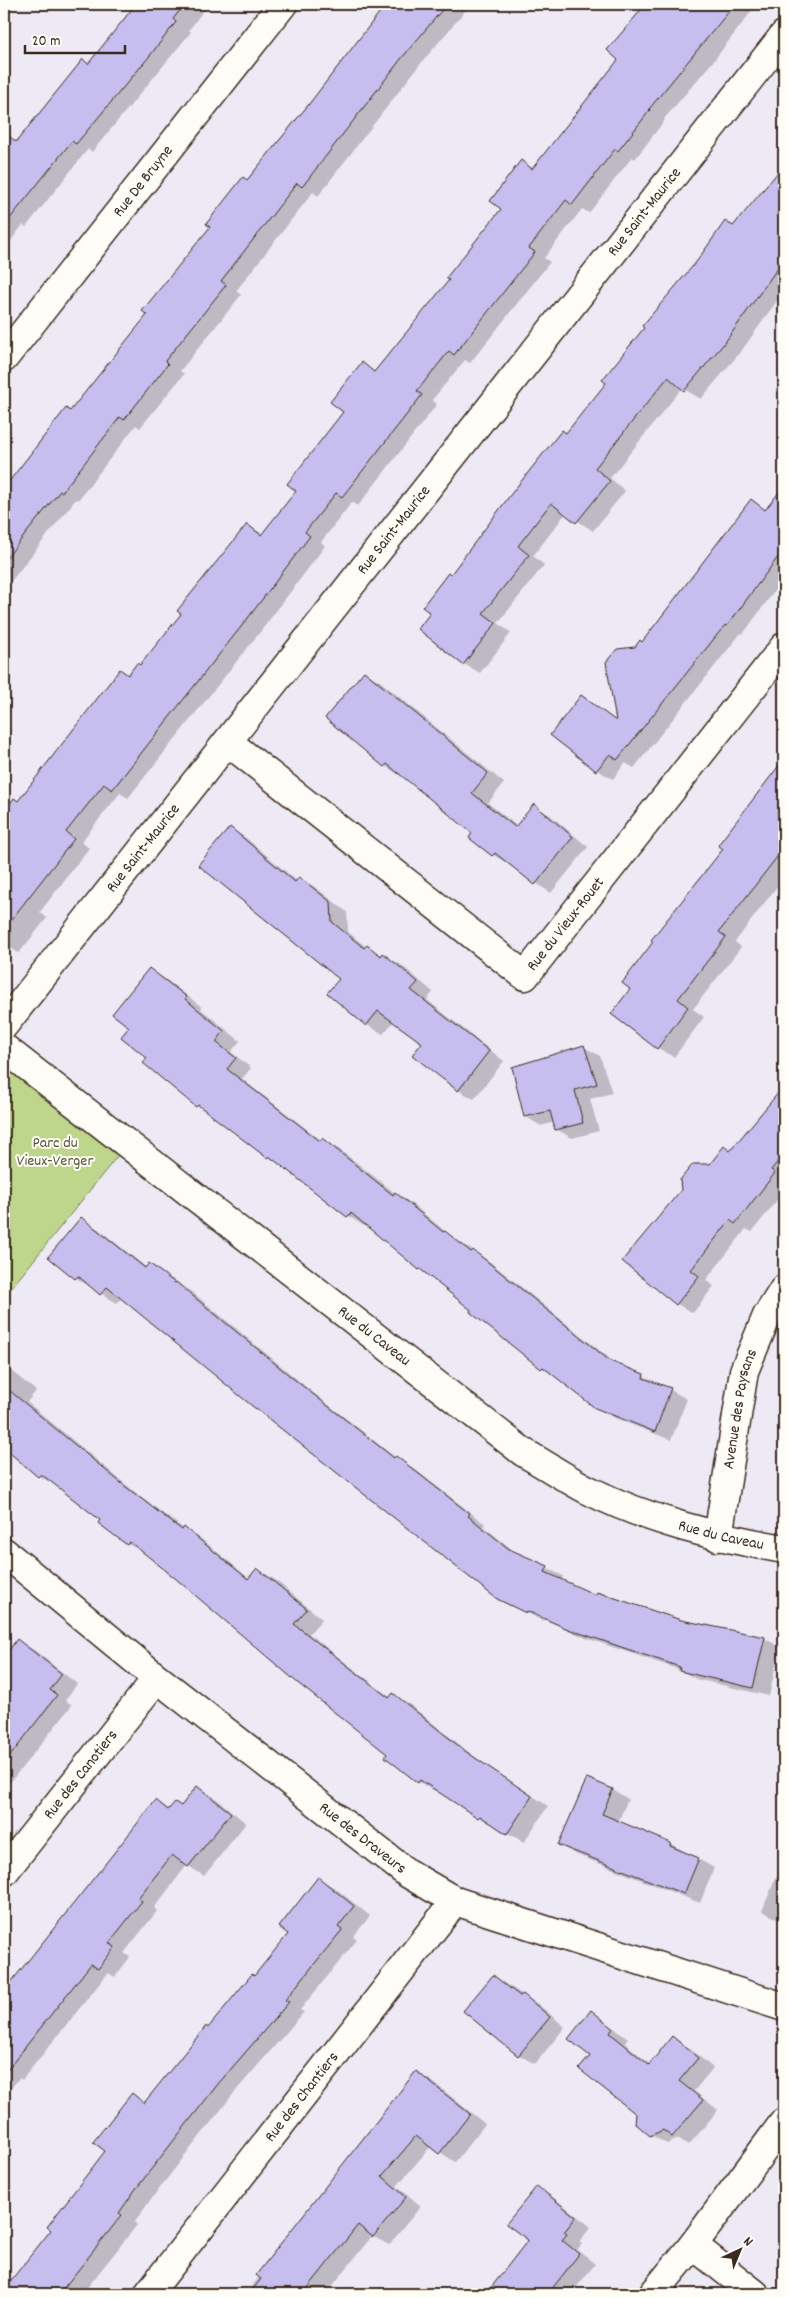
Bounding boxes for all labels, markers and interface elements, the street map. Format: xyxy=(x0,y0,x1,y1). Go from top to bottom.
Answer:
scale bar xyxy=(25,22,125,54)
text: 20 m xyxy=(32,31,60,53)
street label: Rue De Bruyne xyxy=(108,140,179,222)
street label: Rue Saint-Maurice xyxy=(602,163,687,262)
street label: Rue Saint-Maurice xyxy=(351,481,436,580)
street label: Rue Saint-Maurice xyxy=(101,799,186,898)
street label: Rue du Vieux-Rouet xyxy=(521,872,610,976)
park label: Parc du Vieux-Verger xyxy=(17,1132,93,1173)
street label: Rue du Caveau xyxy=(333,1300,416,1372)
street label: Avenue des Paysans xyxy=(717,1345,764,1471)
street label: Rue du Caveau xyxy=(676,1514,766,1557)
street label: Rue des Canotiers xyxy=(38,1725,124,1825)
street label: Rue des Draveurs xyxy=(314,1797,411,1880)
street label: Rue des Chantiers xyxy=(259,2047,345,2147)
north arrow xyxy=(716,2226,766,2276)
text: N xyxy=(738,2232,757,2252)

